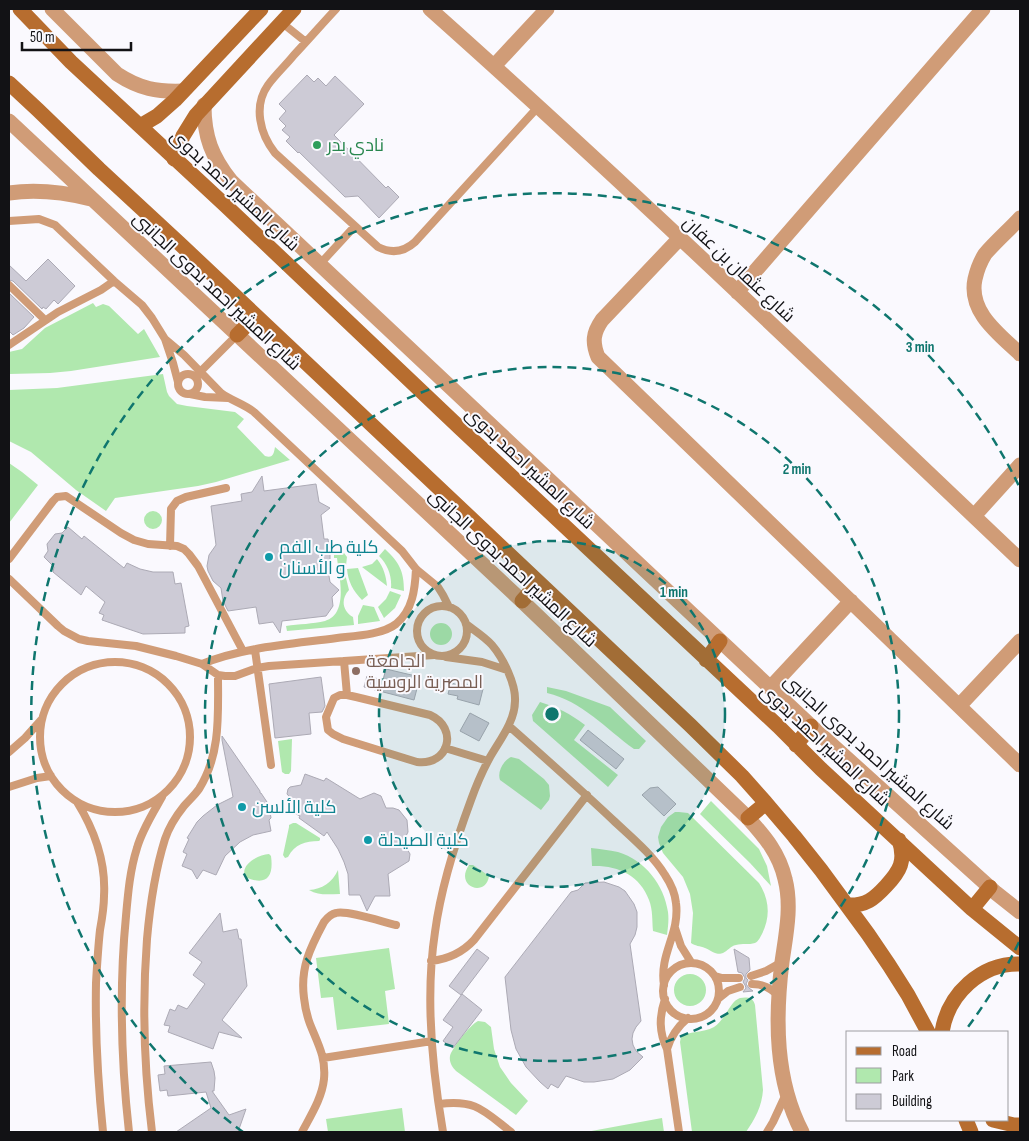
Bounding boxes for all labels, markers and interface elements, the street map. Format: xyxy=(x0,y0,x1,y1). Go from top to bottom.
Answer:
scale bar xyxy=(22,20,131,52)
text: 50 m xyxy=(30,28,55,47)
street label: شارع المشير احمد بدوى xyxy=(165,125,303,256)
place label: نادي بدر xyxy=(326,135,384,159)
marker: نادي بدر xyxy=(311,139,323,151)
street label: شارع المشير احمد بدوى الجانبى xyxy=(128,208,305,376)
street label: شارع عثمان بن عفان xyxy=(678,212,799,327)
text: 3 min xyxy=(906,338,934,357)
street label: شارع المشير احمد بدوى xyxy=(460,403,598,534)
text: 2 min xyxy=(783,460,811,479)
street label: شارع المشير احمد بدوى الجانبى xyxy=(424,485,601,653)
place label: كلية طب الفم و الأسنان xyxy=(279,537,378,579)
marker: كلية طب الفم و الأسنان xyxy=(263,551,275,563)
text: 1 min xyxy=(660,583,688,602)
place label: الجامعة المصرية الروسية xyxy=(366,651,483,693)
marker: الجامعة المصرية الروسية xyxy=(350,665,362,677)
street label: شارع المشير احمد بدوى الجانبى xyxy=(778,670,958,835)
street label: شارع المشير احمد بدوى xyxy=(755,680,893,811)
centre of rings xyxy=(543,705,561,723)
place label: كلية الألسن xyxy=(252,797,336,818)
marker: كلية الألسن xyxy=(236,801,248,813)
place label: كلية الصيدلة xyxy=(378,830,469,851)
marker: كلية الصيدلة xyxy=(362,834,374,846)
legend xyxy=(846,1031,1009,1121)
text: Road xyxy=(892,1042,917,1061)
text: Park xyxy=(892,1067,914,1086)
text: Building xyxy=(892,1092,932,1111)

